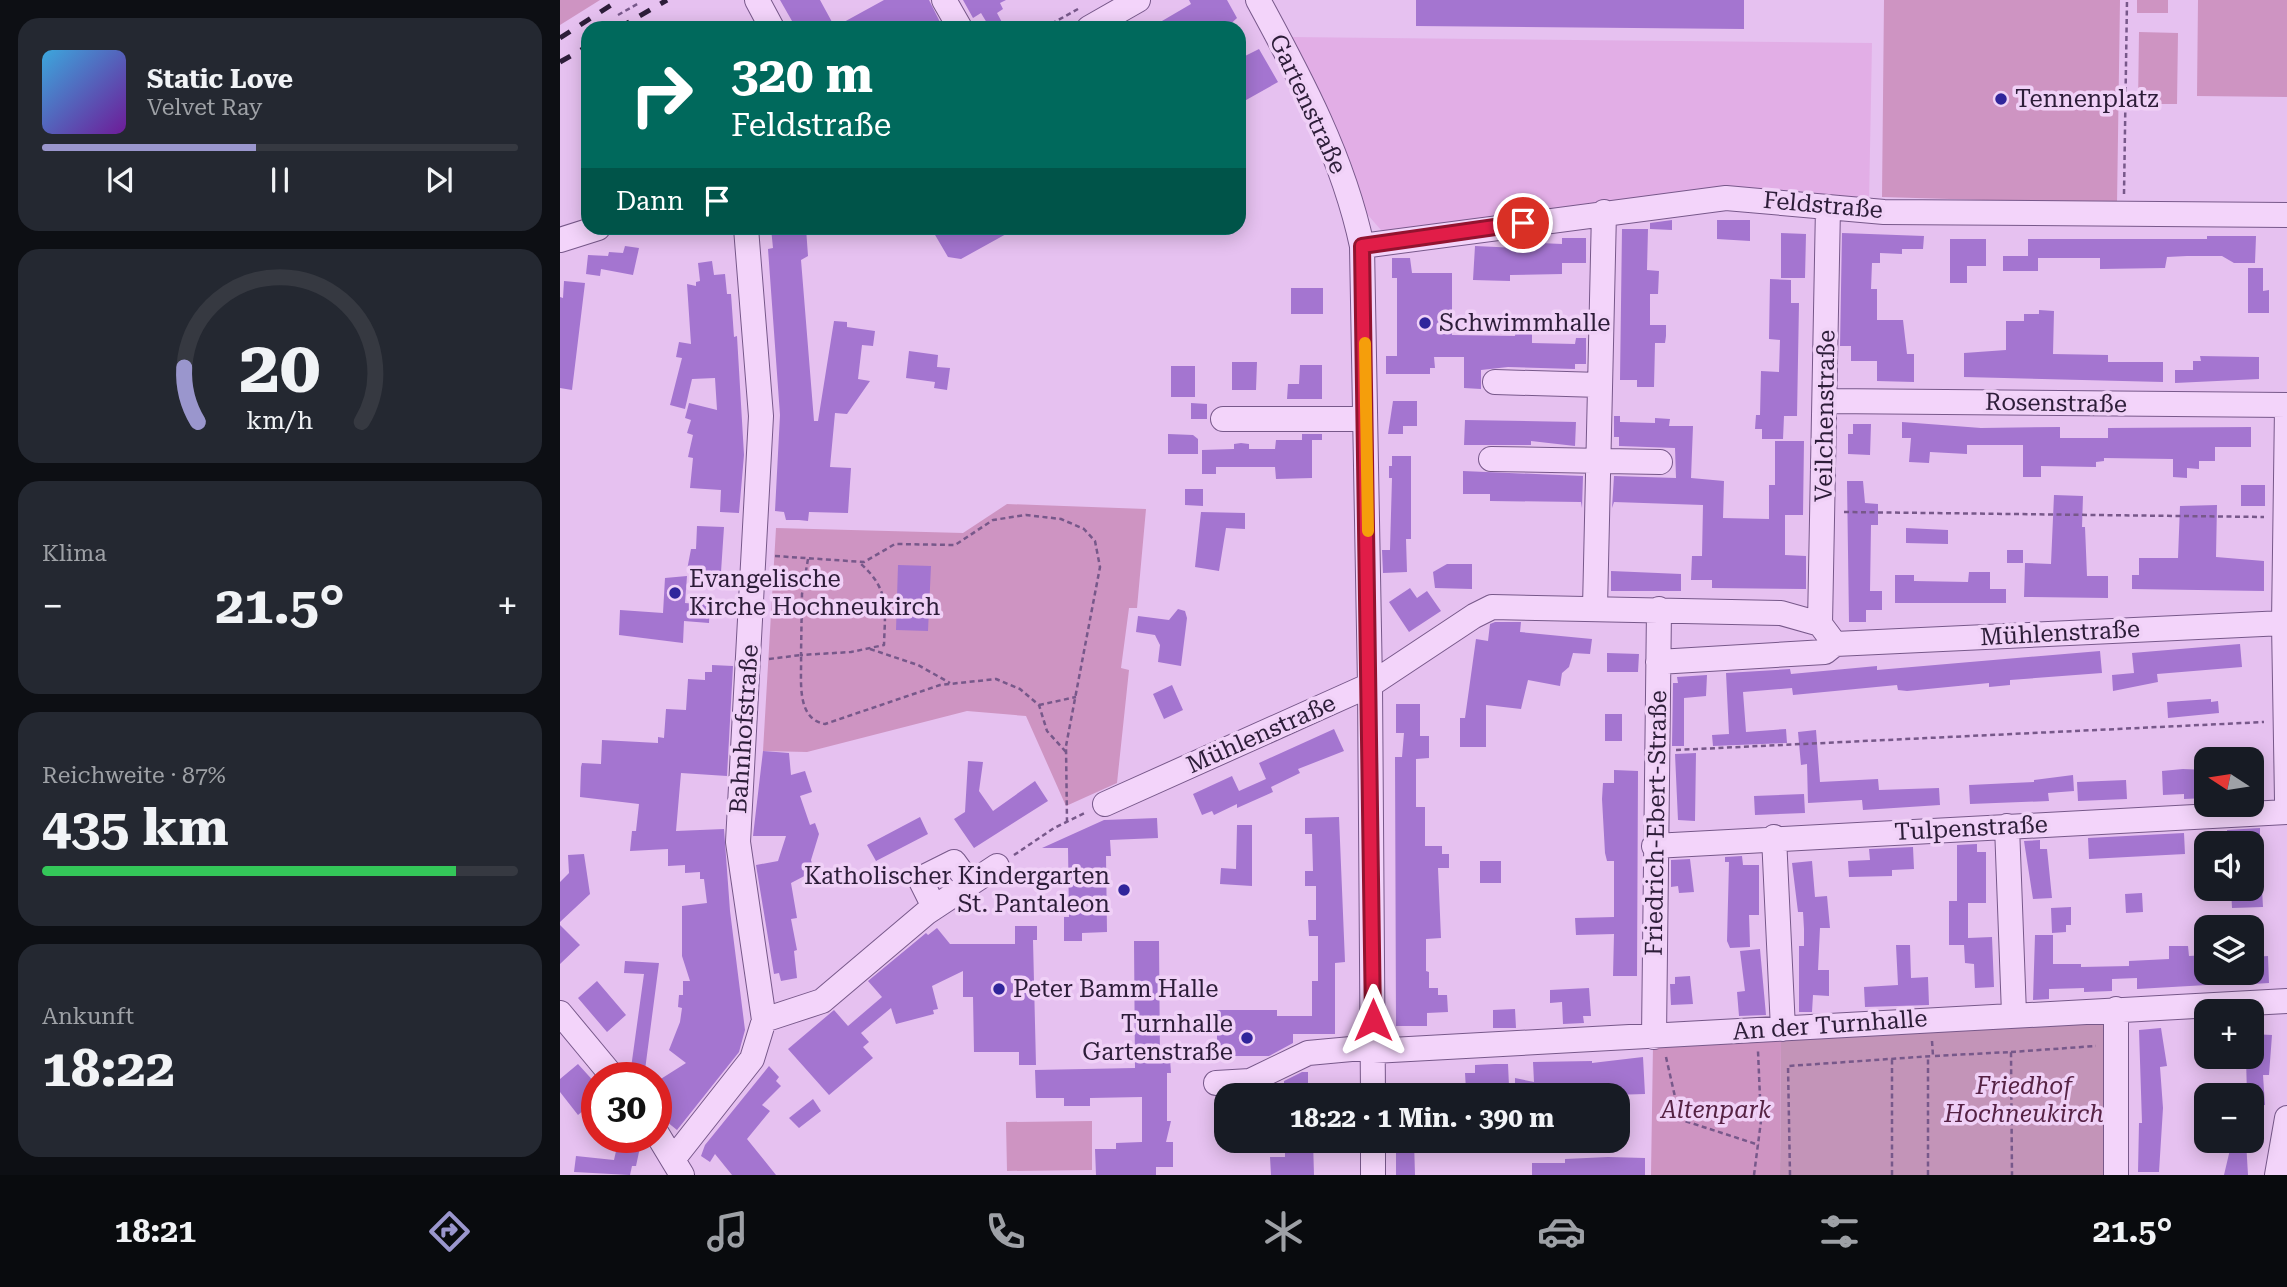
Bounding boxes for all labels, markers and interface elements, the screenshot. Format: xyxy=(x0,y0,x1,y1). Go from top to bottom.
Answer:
street label: Gartenstraße xyxy=(1263,30,1353,178)
text: 320 m xyxy=(731,47,873,104)
icon: right xyxy=(616,49,707,140)
text: Static Love xyxy=(147,64,293,94)
place label: Tennenplatz xyxy=(2015,85,2159,113)
marker: Tennenplatz xyxy=(1993,91,2009,107)
text: Velvet Ray xyxy=(147,94,262,121)
text: Feldstraße xyxy=(731,106,891,144)
icon: previous xyxy=(102,161,140,199)
icon: pause xyxy=(261,161,299,199)
icon: next xyxy=(420,161,458,199)
icon: arrive xyxy=(698,182,736,220)
text: Dann xyxy=(616,186,684,216)
street label: Feldstraße xyxy=(1762,186,1884,224)
pin xyxy=(1493,193,1553,253)
icon: arrive xyxy=(1504,204,1542,242)
place label: Schwimmhalle xyxy=(1439,309,1610,337)
marker: Schwimmhalle xyxy=(1417,315,1433,331)
text: 20 xyxy=(239,326,321,411)
street label: Veilchenstraße xyxy=(1809,330,1841,502)
street label: Rosenstraße xyxy=(1985,388,2127,418)
text: km/h xyxy=(247,406,313,435)
text: Klima xyxy=(42,540,107,567)
place label: Evangelische Kirche Hochneukirch xyxy=(689,565,940,621)
text: 21.5° xyxy=(215,575,345,636)
text: − xyxy=(42,584,63,628)
text: + xyxy=(497,584,518,628)
marker: Evangelische Kirche Hochneukirch xyxy=(667,585,683,601)
street label: Mühlenstraße xyxy=(1979,615,2141,651)
street label: Bahnhofstraße xyxy=(724,643,764,815)
street label: Mühlenstraße xyxy=(1182,689,1340,779)
street label: Friedrich-Ebert-Straße xyxy=(1640,690,1672,956)
north arrow xyxy=(2194,747,2264,817)
map controls xyxy=(2194,747,2264,1153)
text: Reichweite · 87% xyxy=(42,762,226,789)
text: 435 km xyxy=(42,797,229,858)
street label: Tulpenstraße xyxy=(1894,810,2048,846)
button: sound xyxy=(2194,831,2264,901)
place label: Katholischer Kindergarten St. Pantaleon xyxy=(804,862,1110,918)
marker: Katholischer Kindergarten St. Pantaleon xyxy=(1116,882,1132,898)
button: layers xyxy=(2194,915,2264,985)
place label: Peter Bamm Halle xyxy=(1013,975,1218,1003)
marker: Peter Bamm Halle xyxy=(991,981,1007,997)
position arrow xyxy=(1336,983,1410,1057)
button: + xyxy=(2194,999,2264,1069)
text: Ankunft xyxy=(42,1003,134,1030)
street label: An der Turnhalle xyxy=(1732,1004,1928,1046)
place label: Turnhalle Gartenstraße xyxy=(1082,1010,1233,1066)
marker: Turnhalle Gartenstraße xyxy=(1239,1030,1255,1046)
text: 18:22 xyxy=(42,1038,175,1099)
speed limit sign: 30 xyxy=(581,1062,672,1153)
park label: Friedhof Hochneukirch xyxy=(1943,1072,2104,1128)
button: − xyxy=(2194,1083,2264,1153)
park label: Altenpark xyxy=(1659,1096,1771,1124)
text: 18:22 · 1 Min. · 390 m xyxy=(1290,1103,1554,1133)
icon: directions xyxy=(425,1207,474,1256)
icon: music xyxy=(703,1207,752,1256)
icon: phone xyxy=(981,1207,1030,1256)
icon: climate xyxy=(1259,1207,1308,1256)
icon: car xyxy=(1537,1207,1586,1256)
icon: filters xyxy=(1815,1207,1864,1256)
text: 18:21 xyxy=(114,1212,196,1250)
text: 21.5° xyxy=(2093,1212,2172,1250)

